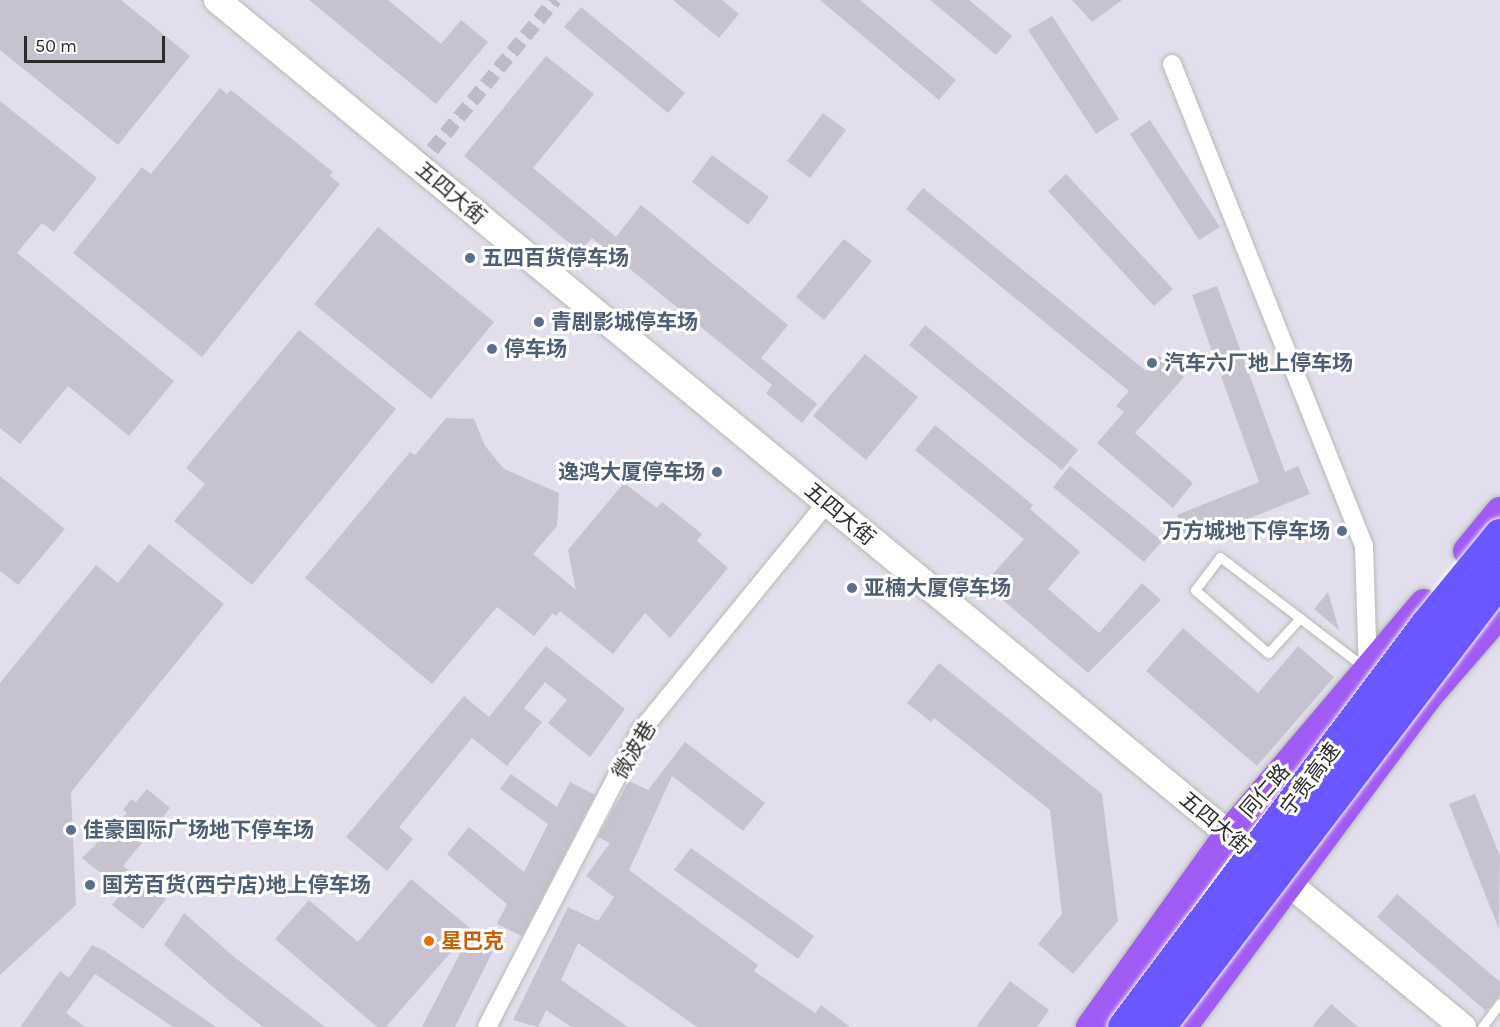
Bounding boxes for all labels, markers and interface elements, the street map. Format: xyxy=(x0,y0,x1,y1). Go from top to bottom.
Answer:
scale bar xyxy=(27,24,168,62)
text: 50 m xyxy=(35,35,77,57)
street label: 五四大街 xyxy=(411,156,491,230)
place label: 五四百货停车场 xyxy=(482,245,629,271)
marker: 五四百货停车场 xyxy=(463,251,477,265)
place label: 青剧影城停车场 xyxy=(551,309,698,335)
marker: 青剧影城停车场 xyxy=(532,315,546,329)
place label: 停车场 xyxy=(504,336,567,362)
marker: 停车场 xyxy=(485,342,499,356)
place label: 汽车六厂地上停车场 xyxy=(1164,350,1353,376)
marker: 汽车六厂地上停车场 xyxy=(1145,356,1159,370)
place label: 逸鸿大厦停车场 xyxy=(558,459,705,485)
marker: 逸鸿大厦停车场 xyxy=(710,465,724,479)
street label: 五四大街 xyxy=(800,477,880,551)
place label: 万方城地下停车场 xyxy=(1162,518,1330,544)
marker: 万方城地下停车场 xyxy=(1335,524,1349,538)
place label: 亚楠大厦停车场 xyxy=(864,575,1011,601)
marker: 亚楠大厦停车场 xyxy=(845,581,859,595)
street label: 微波巷 xyxy=(607,717,661,783)
street label: 宁贵高速 xyxy=(1275,738,1345,820)
street label: 同仁路 xyxy=(1235,759,1295,823)
street label: 五四大街 xyxy=(1175,786,1255,860)
place label: 佳豪国际广场地下停车场 xyxy=(83,817,314,843)
marker: 佳豪国际广场地下停车场 xyxy=(64,823,78,837)
place label: 国芳百货(西宁店)地上停车场 xyxy=(102,872,371,898)
marker: 国芳百货(西宁店)地上停车场 xyxy=(83,878,97,892)
place label: 星巴克 xyxy=(441,928,504,954)
marker: 星巴克 xyxy=(422,934,436,948)

